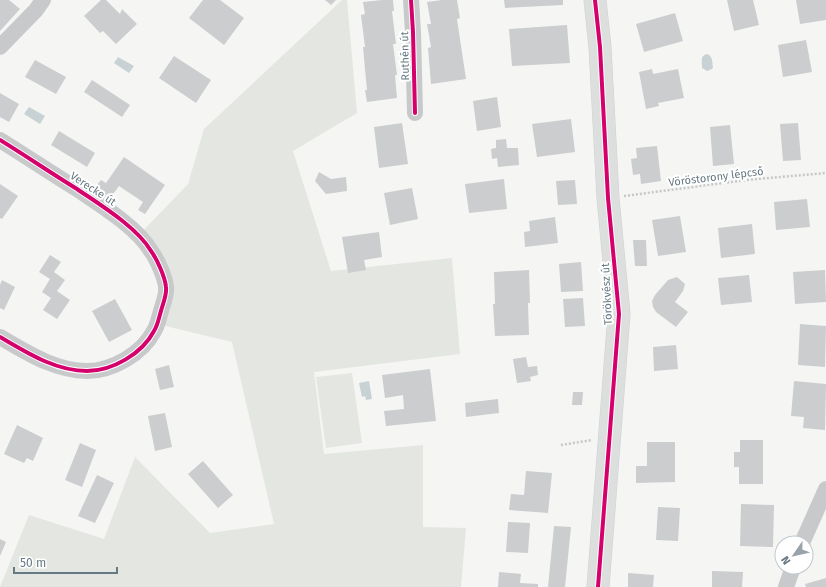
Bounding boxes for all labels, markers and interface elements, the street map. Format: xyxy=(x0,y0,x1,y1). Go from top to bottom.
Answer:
street label: Ruthén út xyxy=(398,31,412,81)
street label: Vöröstorony lépcső xyxy=(668,165,764,189)
street label: Verecke út xyxy=(68,169,118,209)
street label: Törökvész út xyxy=(599,263,615,325)
north arrow xyxy=(774,535,814,575)
scale bar xyxy=(14,549,117,575)
text: N xyxy=(779,554,794,567)
text: 50 m xyxy=(20,556,46,570)

